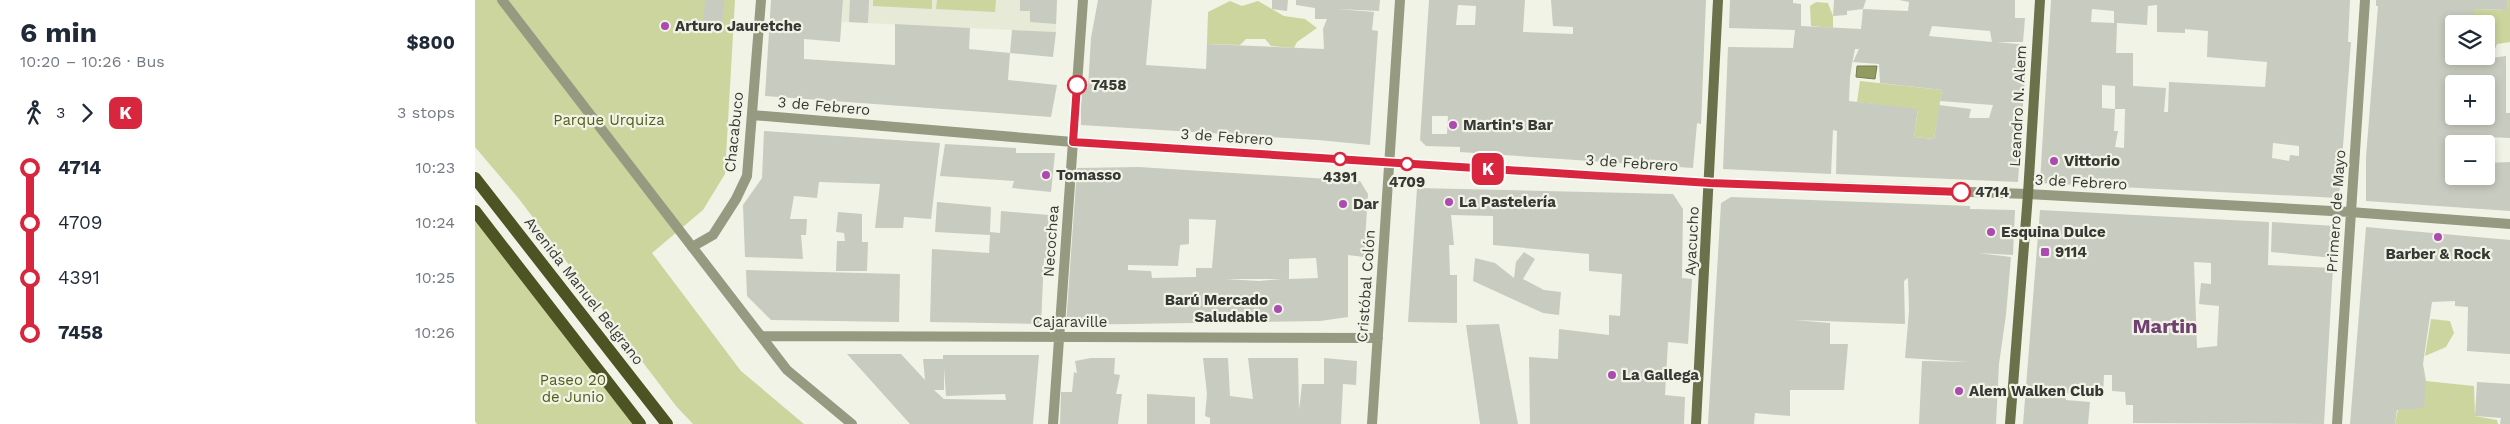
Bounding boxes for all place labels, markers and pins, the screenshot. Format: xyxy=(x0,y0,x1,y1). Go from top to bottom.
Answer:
place label: Arturo Jauretche xyxy=(675,17,802,35)
marker: Arturo Jauretche xyxy=(659,20,671,32)
marker: 7458 xyxy=(1067,75,1087,95)
place label: 7458 xyxy=(1091,76,1127,94)
place label: Martin's Bar xyxy=(1463,116,1554,134)
marker: Martin's Bar xyxy=(1447,119,1459,131)
marker: 4391 xyxy=(1333,152,1347,166)
place label: Vittorio xyxy=(2064,152,2120,170)
marker: Vittorio xyxy=(2048,155,2060,167)
marker: 4709 xyxy=(1400,157,1414,171)
place label: Tomasso xyxy=(1056,166,1121,184)
place label: 4391 xyxy=(1323,168,1357,186)
marker: Tomasso xyxy=(1040,169,1052,181)
place label: 4709 xyxy=(1389,173,1425,191)
marker: 4714 xyxy=(1951,182,1971,202)
place label: 4714 xyxy=(1975,183,2010,201)
place label: La Pastelería xyxy=(1459,193,1556,211)
place label: Dar xyxy=(1353,195,1379,213)
marker: La Pastelería xyxy=(1443,196,1455,208)
marker: Dar xyxy=(1337,198,1349,210)
place label: Esquina Dulce xyxy=(2001,223,2106,241)
marker: Esquina Dulce xyxy=(1985,226,1997,238)
marker: Barber & Rock xyxy=(2432,231,2444,243)
place label: 9114 xyxy=(2055,243,2087,261)
place label: Barber & Rock xyxy=(2385,245,2491,263)
marker: 9114 xyxy=(2039,246,2051,258)
place label: Barú Mercado Saludable xyxy=(1165,291,1268,326)
marker: Barú Mercado Saludable xyxy=(1272,303,1284,315)
place label: La Gallega xyxy=(1622,366,1699,384)
marker: La Gallega xyxy=(1606,369,1618,381)
place label: Alem Walken Club xyxy=(1969,382,2104,400)
marker: Alem Walken Club xyxy=(1953,385,1965,397)

